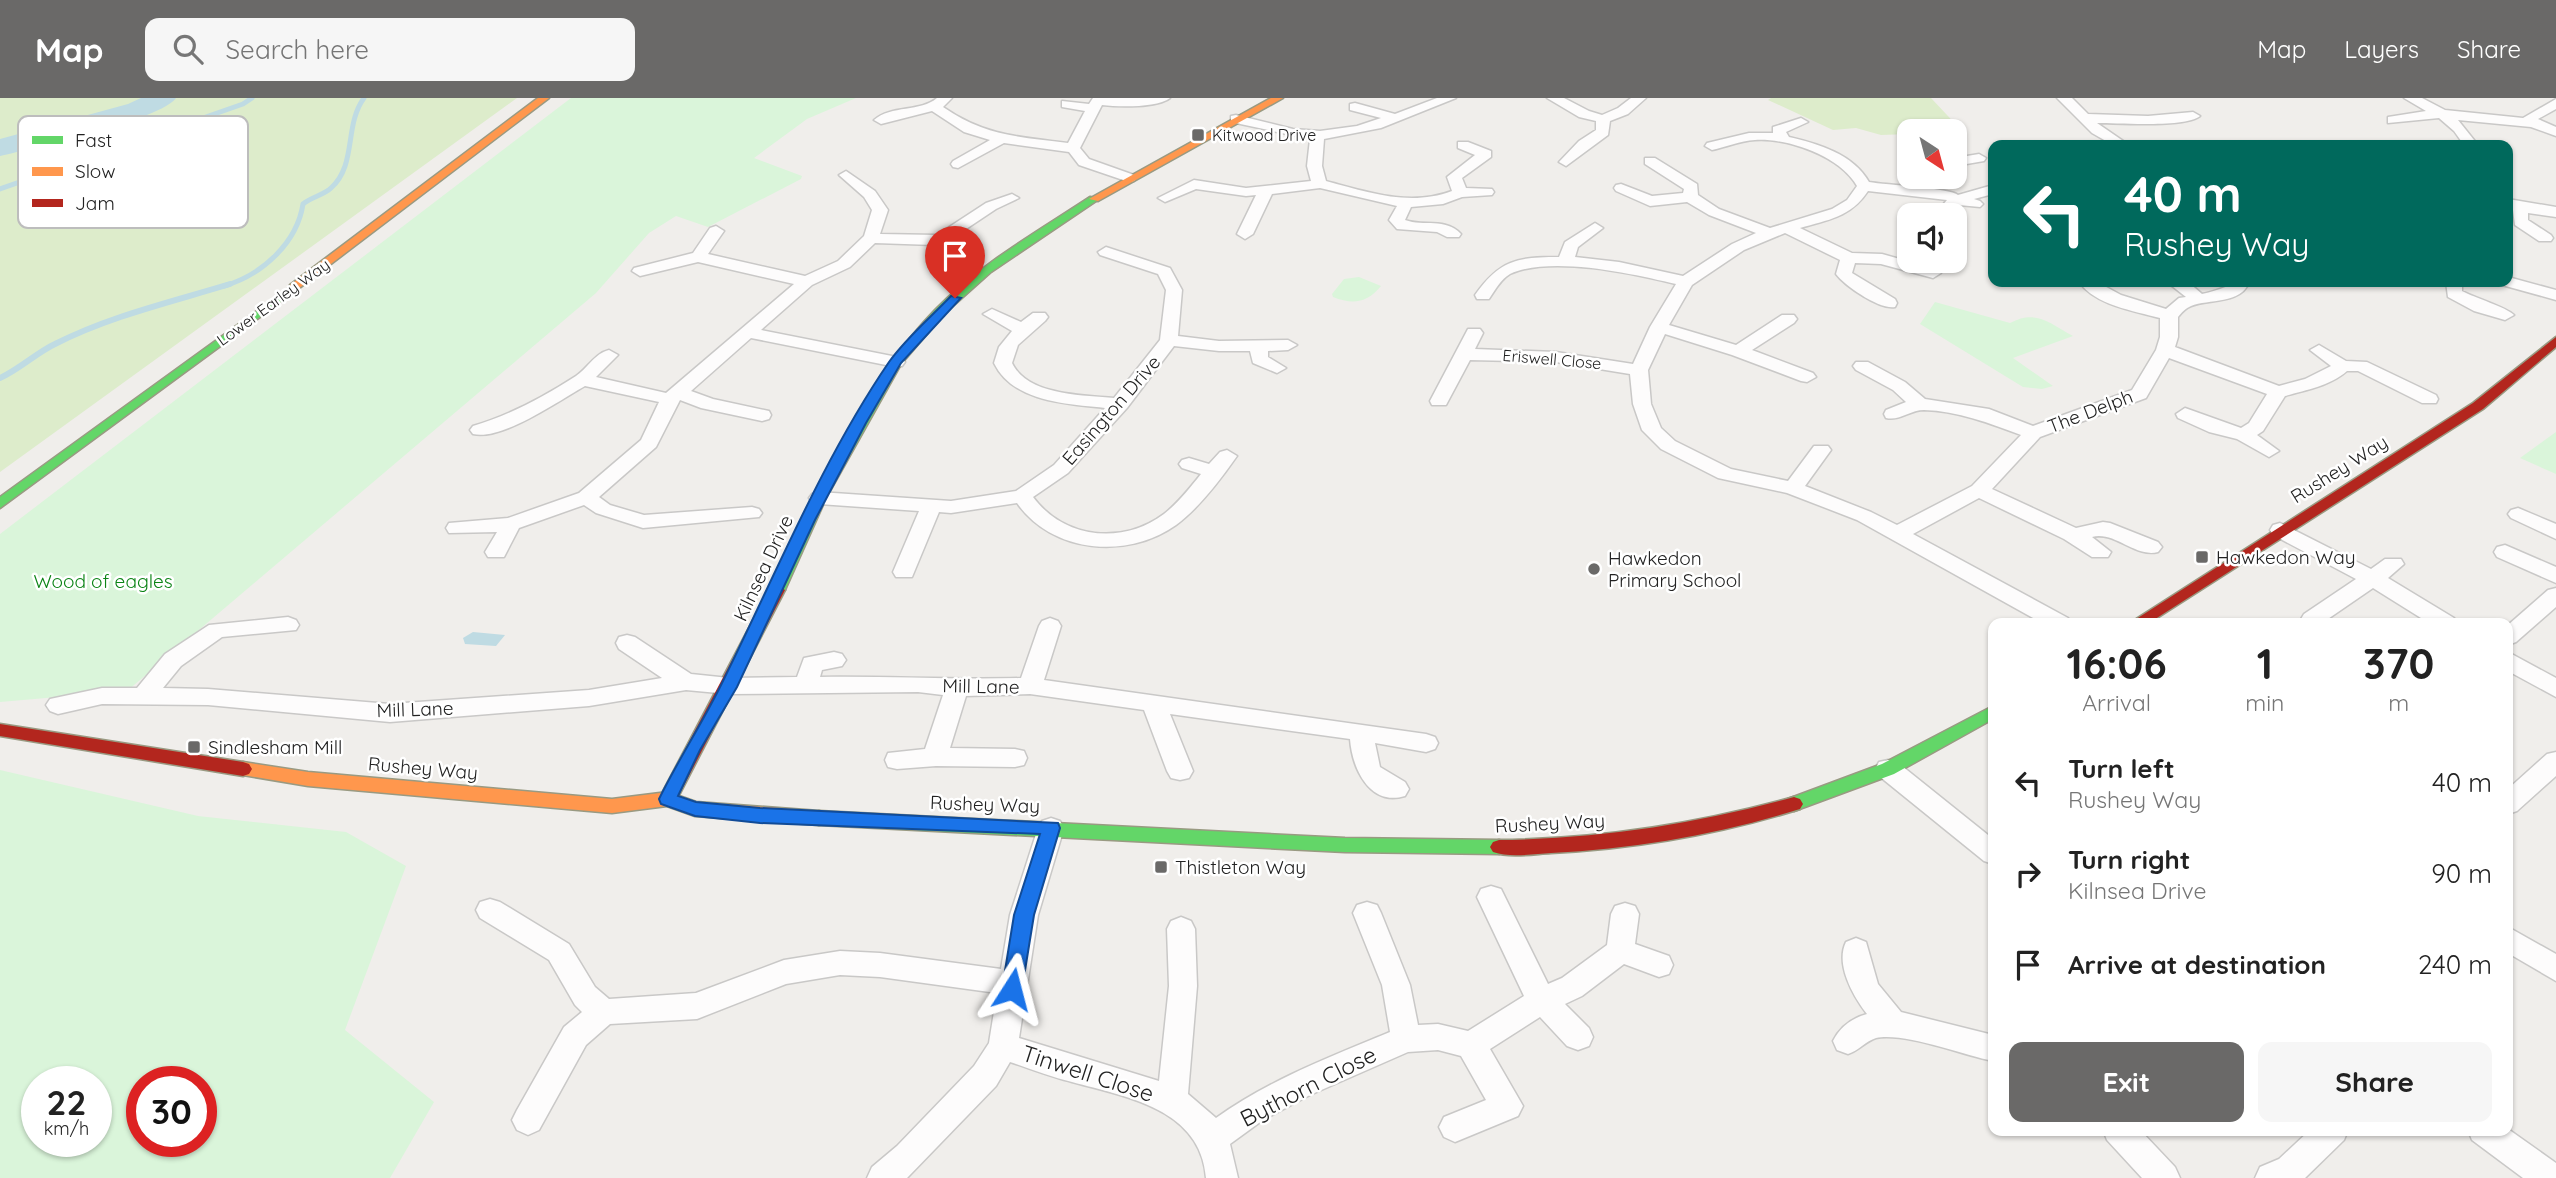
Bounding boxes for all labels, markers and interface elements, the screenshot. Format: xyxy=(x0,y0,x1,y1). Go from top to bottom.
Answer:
search box xyxy=(145,18,635,81)
text: Map xyxy=(35,29,103,70)
icon: search xyxy=(169,30,207,68)
text: Search here xyxy=(225,33,369,66)
text: Map xyxy=(2257,34,2306,64)
text: Layers xyxy=(2344,34,2419,64)
text: Share xyxy=(2457,34,2521,64)
legend xyxy=(18,116,248,228)
north arrow xyxy=(1897,119,1967,189)
map controls xyxy=(1897,119,1967,273)
place label: Kitwood Drive xyxy=(1212,125,1316,145)
marker: Kitwood Drive xyxy=(1190,127,1206,143)
text: Fast xyxy=(75,128,112,152)
text: Slow xyxy=(75,159,116,183)
text: 40 m xyxy=(2124,163,2242,224)
icon: left xyxy=(2009,168,2100,259)
text: Jam xyxy=(75,191,115,215)
button: sound xyxy=(1897,203,1967,273)
text: Rushey Way xyxy=(2124,224,2310,264)
pin xyxy=(925,226,985,298)
icon: arrive xyxy=(936,237,974,275)
street label: Lower Earley Way xyxy=(213,254,333,350)
street label: Eriswell Close xyxy=(1502,345,1602,373)
street label: Easington Drive xyxy=(1057,350,1165,470)
street label: The Delph xyxy=(2044,384,2136,438)
street label: Rushey Way xyxy=(2286,430,2392,508)
street label: Kilnsea Drive xyxy=(728,511,798,625)
place label: Hawkedon Way xyxy=(2216,545,2356,569)
place label: Hawkedon Primary School xyxy=(1608,546,1741,592)
marker: Hawkedon Way xyxy=(2194,549,2210,565)
marker: Hawkedon Primary School xyxy=(1586,561,1602,577)
park label: Wood of eagles xyxy=(33,569,173,593)
text: 16:06 xyxy=(2067,637,2167,690)
text: 1 xyxy=(2257,637,2273,690)
text: 370 xyxy=(2363,637,2434,690)
street label: Mill Lane xyxy=(942,673,1020,699)
text: Arrival xyxy=(2082,688,2151,717)
text: min xyxy=(2245,688,2284,717)
text: m xyxy=(2388,688,2409,717)
street label: Mill Lane xyxy=(376,696,454,722)
place label: Sindlesham Mill xyxy=(208,735,342,759)
marker: Sindlesham Mill xyxy=(186,739,202,755)
street label: Rushey Way xyxy=(367,751,479,785)
text: Turn left xyxy=(2068,752,2175,785)
icon: left xyxy=(2009,764,2047,802)
text: 40 m xyxy=(2432,766,2492,799)
text: Rushey Way xyxy=(2068,785,2201,814)
street label: Rushey Way xyxy=(930,790,1040,818)
street label: Rushey Way xyxy=(1494,808,1606,838)
text: Turn right xyxy=(2068,843,2190,876)
place label: Thistleton Way xyxy=(1175,855,1306,879)
icon: right xyxy=(2009,855,2047,893)
text: 90 m xyxy=(2431,857,2492,890)
marker: Thistleton Way xyxy=(1153,859,1169,875)
text: Kilnsea Drive xyxy=(2068,876,2206,905)
icon: arrive xyxy=(2009,946,2047,984)
text: Arrive at destination xyxy=(2068,948,2326,981)
text: 240 m xyxy=(2418,948,2492,981)
position arrow xyxy=(975,952,1049,1026)
street label: Tinwell Close xyxy=(1018,1038,1158,1108)
street label: Bythorn Close xyxy=(1235,1039,1381,1133)
button: Exit xyxy=(2009,1042,2244,1122)
button: Share xyxy=(2258,1042,2492,1122)
speed limit sign: 30 xyxy=(126,1066,217,1157)
text: 22 xyxy=(47,1080,86,1124)
text: km/h xyxy=(44,1117,89,1140)

